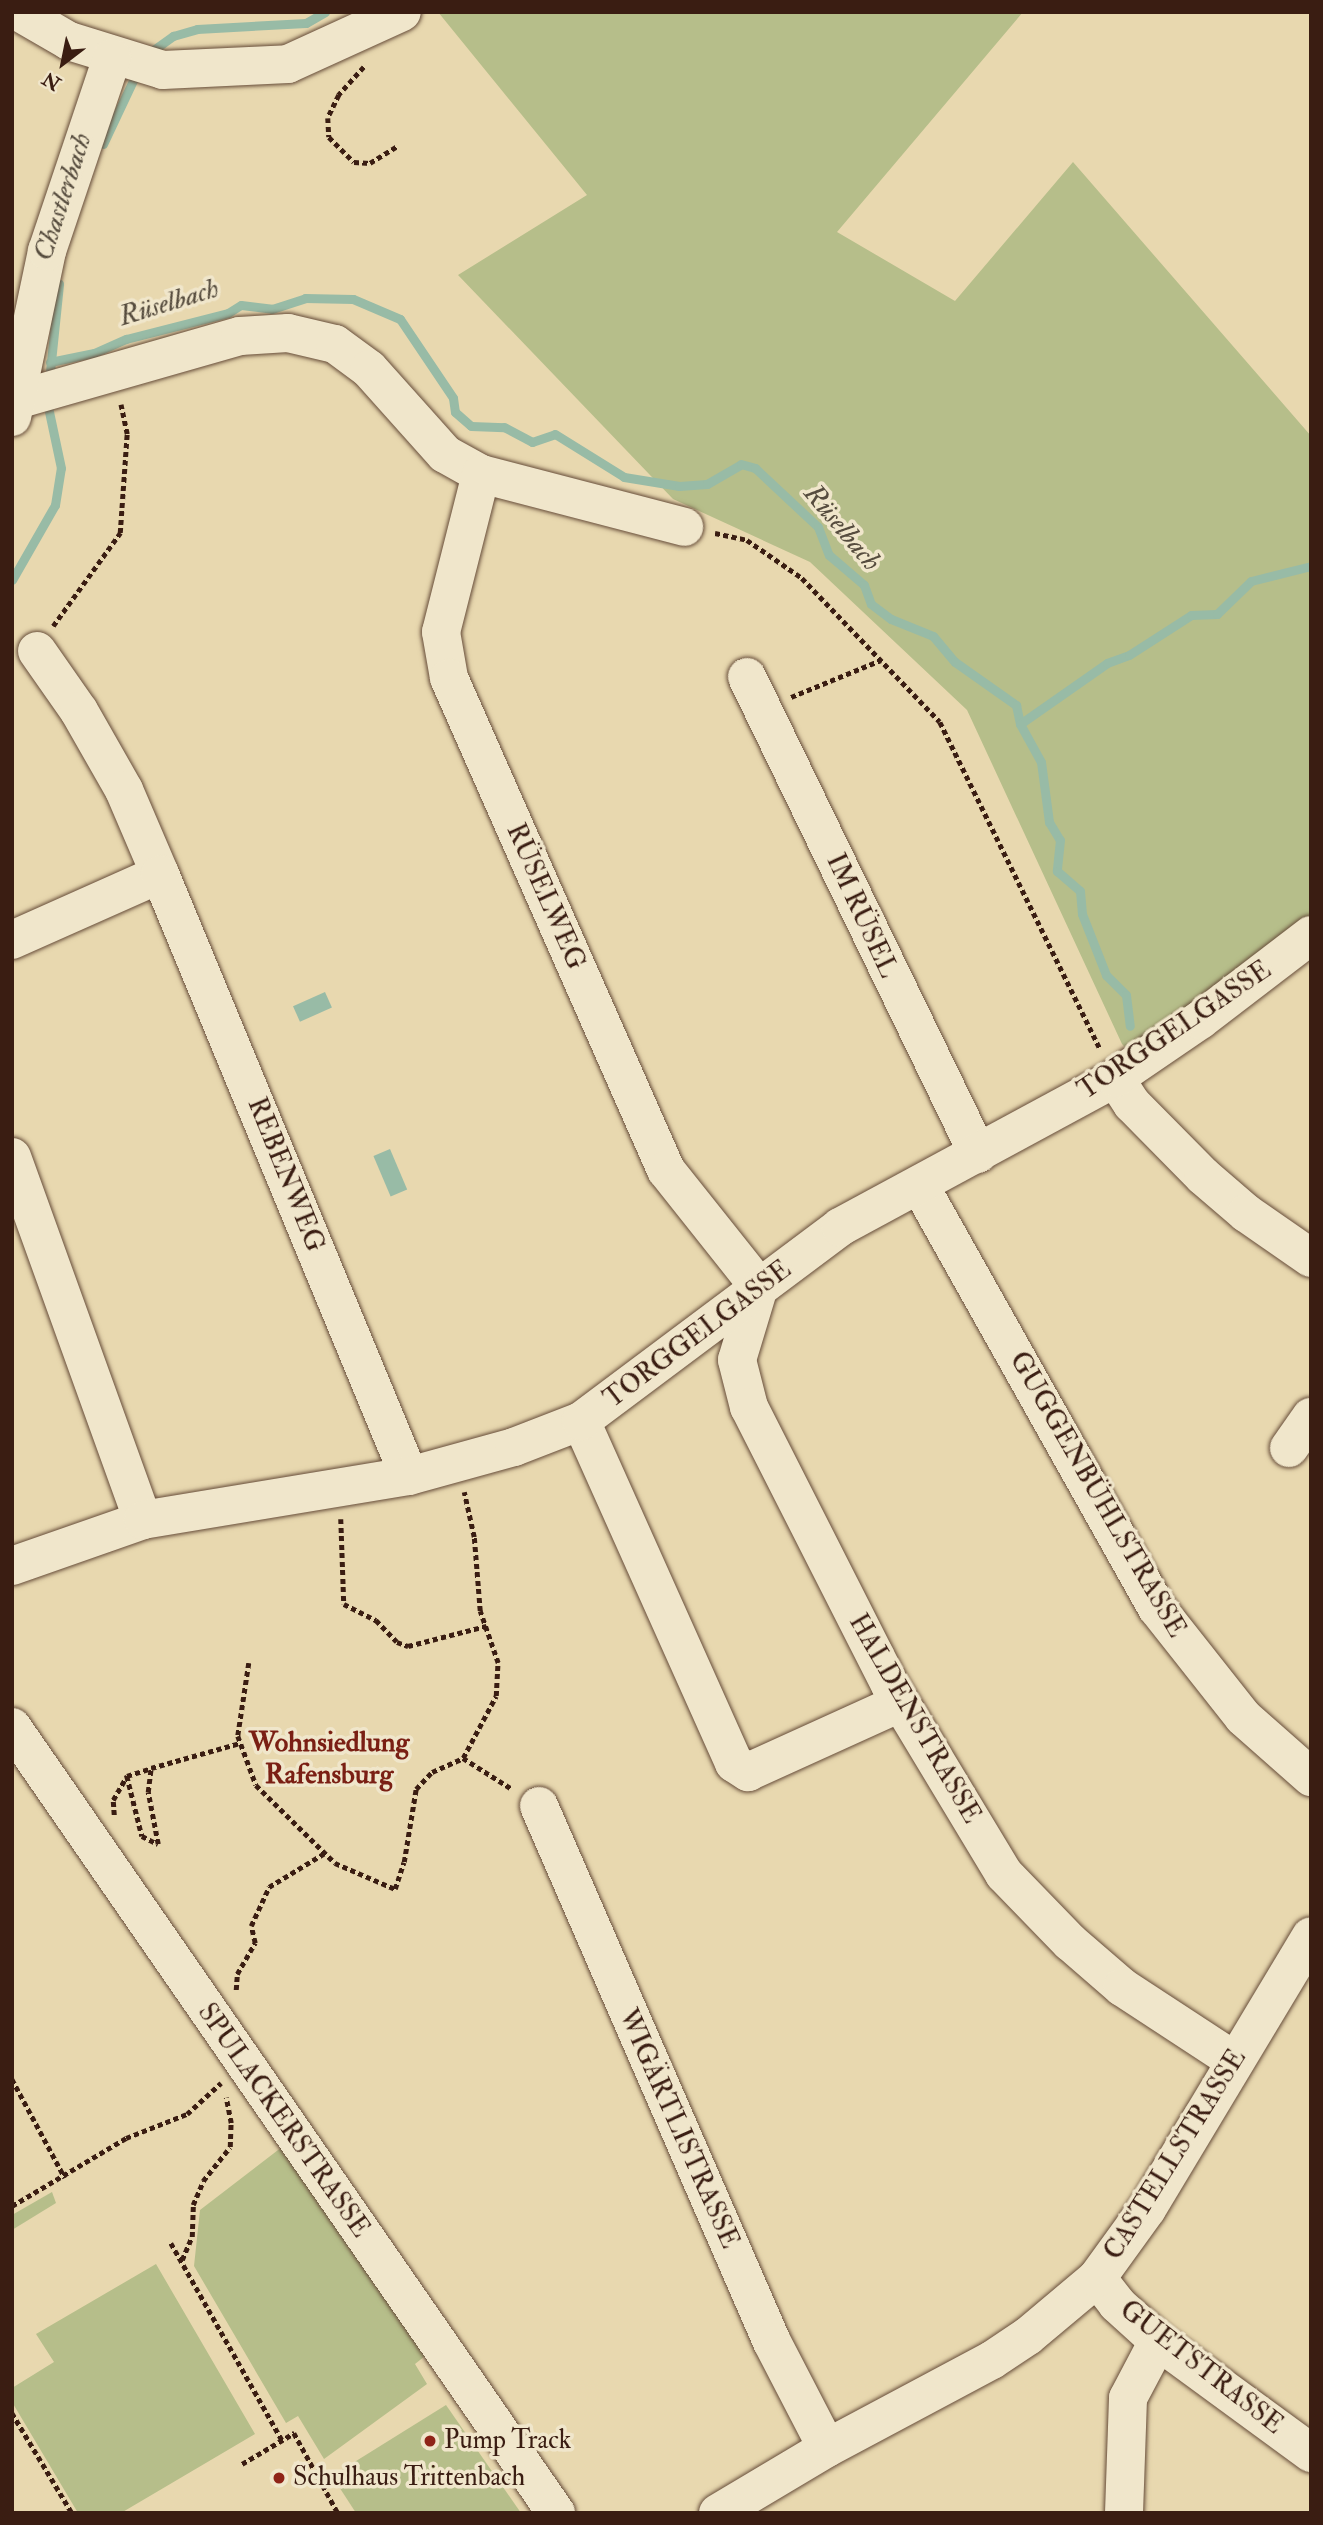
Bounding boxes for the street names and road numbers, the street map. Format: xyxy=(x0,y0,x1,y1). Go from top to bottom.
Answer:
street label: RÜSELWEG xyxy=(499,819,591,975)
street label: IM RÜSEL xyxy=(819,849,903,983)
street label: TORGGELGASSE xyxy=(1073,955,1277,1107)
street label: REBENWEG xyxy=(240,1093,330,1257)
street label: TORGGELGASSE xyxy=(599,1255,797,1415)
street label: GUGGENBÜHLSTRASSE xyxy=(1002,1347,1192,1643)
street label: HALDENSTRASSE xyxy=(841,1609,987,1829)
street label: SPULACKERSTRASSE xyxy=(190,1998,376,2244)
street label: WIGÄRTLISTRASSE xyxy=(611,2005,745,2253)
street label: CASTELLSTRASSE xyxy=(1099,2044,1253,2266)
street label: GUETSTRASSE xyxy=(1113,2295,1289,2441)

